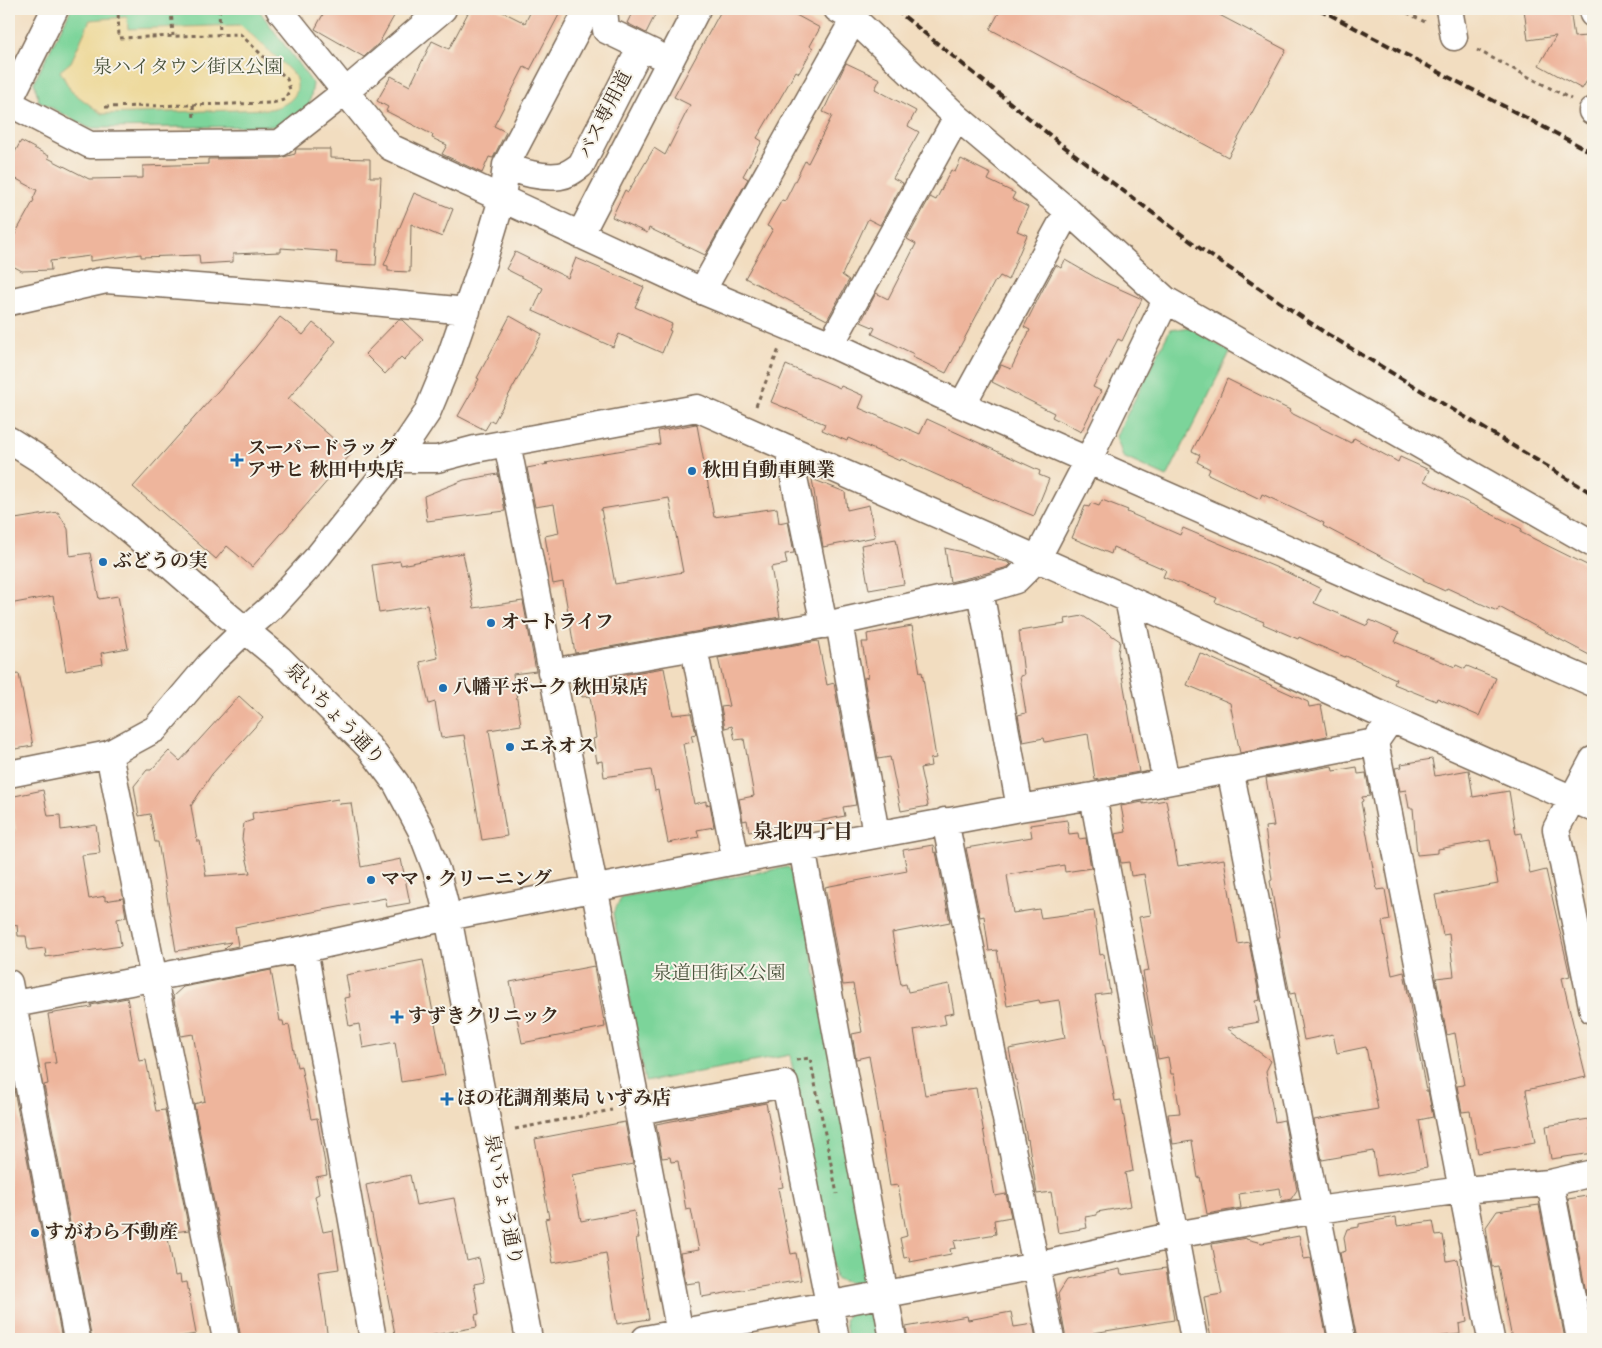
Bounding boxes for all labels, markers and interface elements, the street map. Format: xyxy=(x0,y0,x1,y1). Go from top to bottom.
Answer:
park label: 泉ハイタウン街区公園 xyxy=(93,57,283,78)
street label: バス専用道 xyxy=(574,67,636,162)
place label: スーパードラッグ アサヒ 秋田中央店 xyxy=(247,437,404,481)
marker: スーパードラッグ アサヒ 秋田中央店 xyxy=(231,454,243,466)
place label: 秋田自動車興業 xyxy=(702,459,835,481)
marker: 秋田自動車興業 xyxy=(686,465,698,477)
place label: ぶどうの実 xyxy=(113,550,208,572)
marker: ぶどうの実 xyxy=(97,556,109,568)
place label: オートライフ xyxy=(501,612,614,633)
marker: オートライフ xyxy=(485,617,497,629)
street label: 泉いちょう通り xyxy=(281,659,388,769)
place label: 八幡平ポーク 秋田泉店 xyxy=(453,676,648,698)
marker: 八幡平ポーク 秋田泉店 xyxy=(437,682,449,694)
place label: エネオス xyxy=(520,735,596,757)
marker: エネオス xyxy=(504,741,516,753)
district label: 泉北四丁目 xyxy=(753,820,853,843)
place label: ママ・クリーニング xyxy=(381,868,553,890)
marker: ママ・クリーニング xyxy=(365,874,377,886)
park label: 泉道田街区公園 xyxy=(652,963,786,984)
place label: すずきクリニック xyxy=(408,1005,559,1027)
marker: すずきクリニック xyxy=(390,1010,404,1024)
place label: ほの花調剤薬局 いずみ店 xyxy=(457,1087,671,1109)
marker: ほの花調剤薬局 いずみ店 xyxy=(441,1093,453,1105)
street label: 泉いちょう通り xyxy=(480,1133,526,1267)
place label: すがわら不動産 xyxy=(45,1221,178,1243)
marker: すがわら不動産 xyxy=(29,1227,41,1239)

